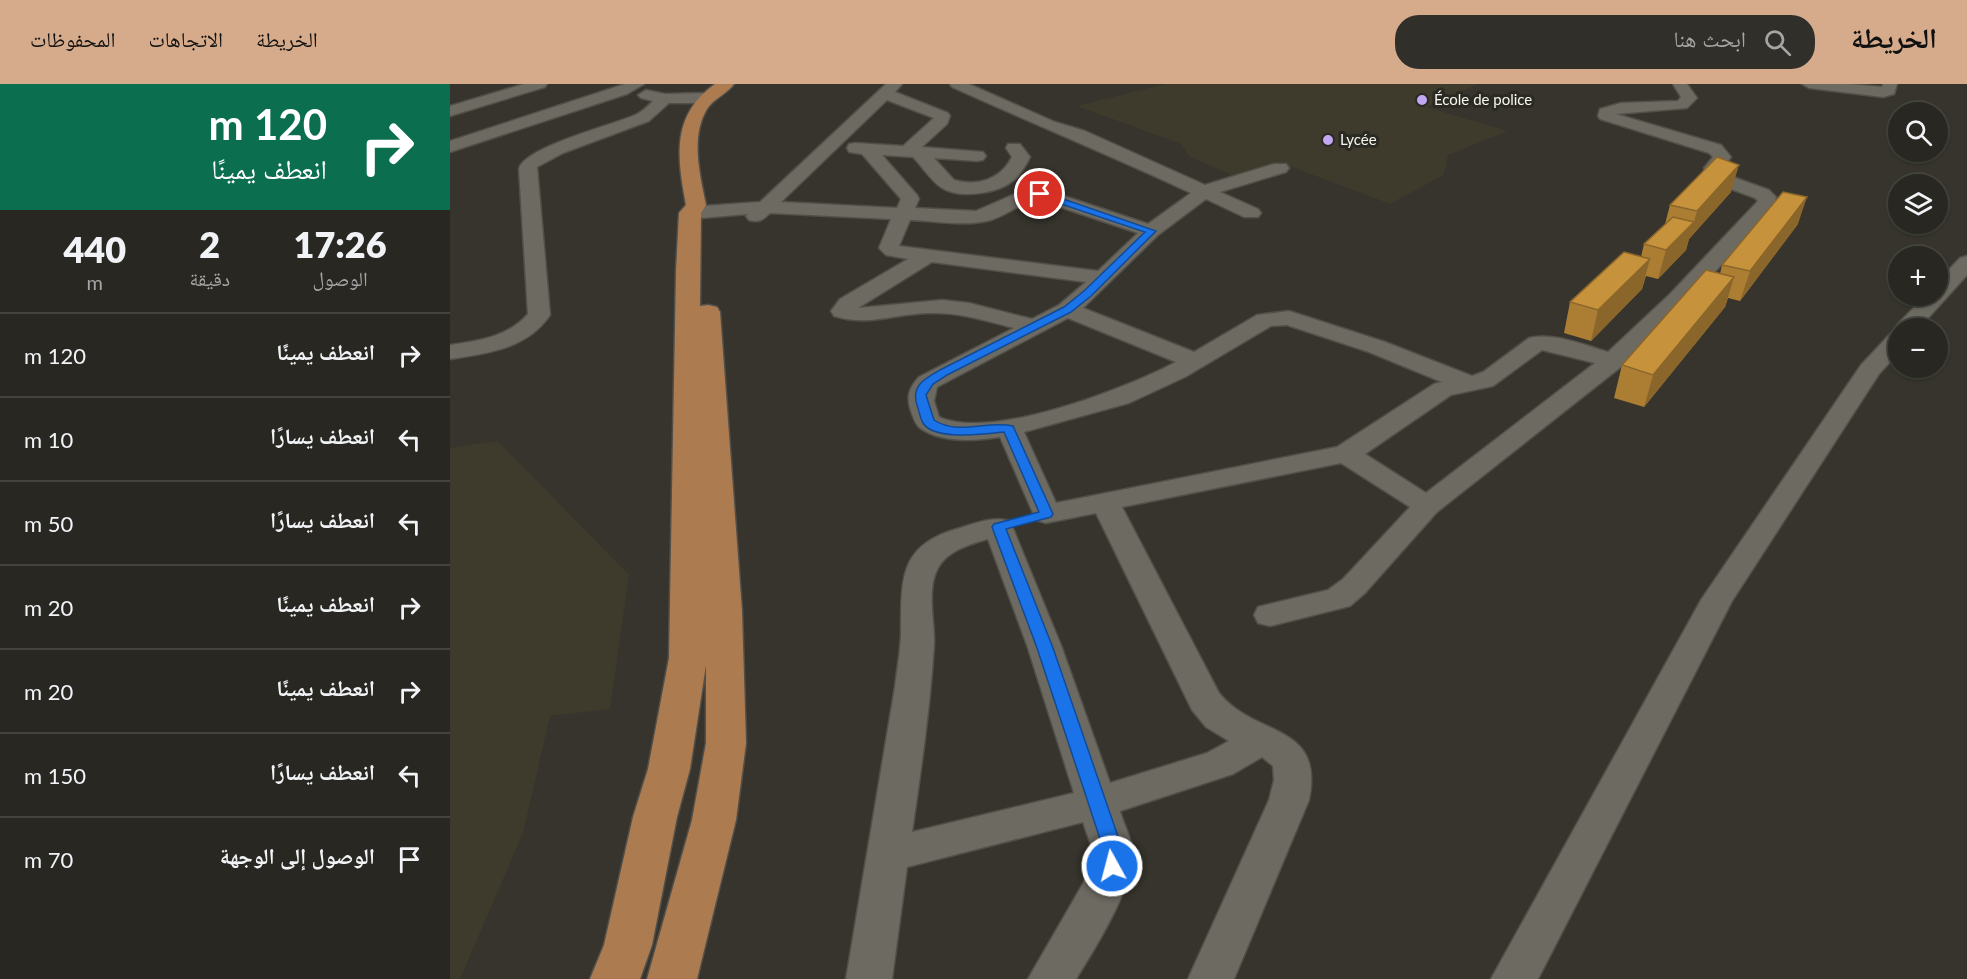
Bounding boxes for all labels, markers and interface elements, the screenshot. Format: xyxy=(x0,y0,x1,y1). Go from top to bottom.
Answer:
search box xyxy=(1395,15,1815,69)
text: الخريطة xyxy=(1851,20,1937,54)
text: ابحث هنا xyxy=(1673,25,1746,52)
text: المحفوظات xyxy=(30,26,115,51)
text: الاتجاهات xyxy=(148,26,223,51)
text: الخريطة xyxy=(256,26,318,51)
icon: search xyxy=(1761,26,1794,59)
place label: École de police xyxy=(1434,90,1532,108)
marker: École de police xyxy=(1415,93,1429,107)
text: 120 m xyxy=(209,99,327,149)
map controls xyxy=(1888,102,1948,378)
button: search xyxy=(1888,102,1948,162)
icon: right xyxy=(348,108,426,186)
place label: Lycée xyxy=(1340,130,1377,148)
marker: Lycée xyxy=(1321,133,1335,147)
text: انعطف يمينًا xyxy=(211,152,327,185)
pin xyxy=(1014,168,1065,219)
button: layers xyxy=(1888,174,1948,234)
icon: arrive xyxy=(1023,177,1056,210)
text: 2 xyxy=(199,222,220,266)
text: 17:26 xyxy=(294,222,387,266)
text: 440 xyxy=(63,227,126,271)
button: + xyxy=(1888,246,1948,306)
text: دقيقة xyxy=(189,266,230,290)
text: الوصول xyxy=(312,266,368,290)
text: m xyxy=(87,270,103,294)
button: − xyxy=(1888,318,1948,378)
text: انعطف يمينًا xyxy=(276,338,375,365)
icon: right xyxy=(393,339,426,372)
text: 120 m xyxy=(24,342,86,369)
text: انعطف يسارًا xyxy=(270,422,375,449)
icon: left xyxy=(393,423,426,456)
text: 10 m xyxy=(24,426,73,453)
text: انعطف يسارًا xyxy=(270,506,375,533)
icon: left xyxy=(393,507,426,540)
text: 50 m xyxy=(24,510,73,537)
text: انعطف يمينًا xyxy=(276,590,375,617)
icon: right xyxy=(393,591,426,624)
text: 20 m xyxy=(24,594,73,621)
text: انعطف يمينًا xyxy=(276,674,375,701)
icon: right xyxy=(393,675,426,708)
text: 20 m xyxy=(24,678,73,705)
text: انعطف يسارًا xyxy=(270,758,375,785)
icon: left xyxy=(393,759,426,792)
text: 150 m xyxy=(24,762,86,789)
position arrow xyxy=(1080,834,1144,898)
text: الوصول إلى الوجهة xyxy=(220,842,375,869)
icon: arrive xyxy=(393,843,426,876)
text: 70 m xyxy=(24,846,73,873)

